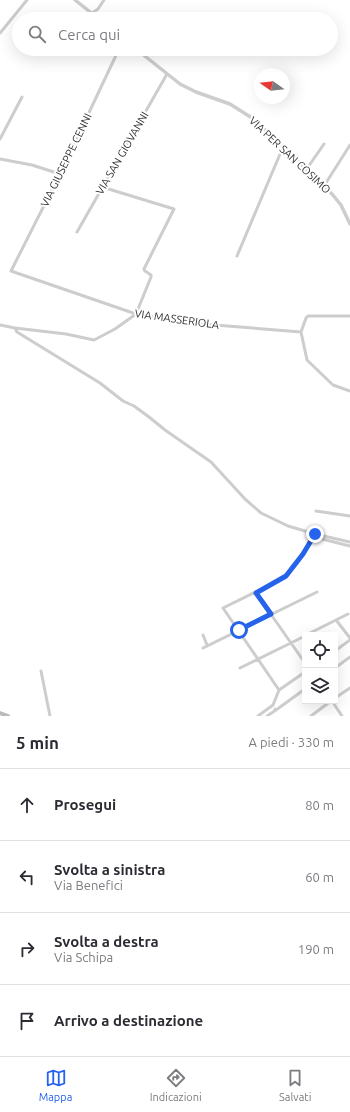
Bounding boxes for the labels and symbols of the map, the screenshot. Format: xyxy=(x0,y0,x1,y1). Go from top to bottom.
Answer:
north arrow xyxy=(254,68,290,104)
street label: VIA SAN GIOVANNI xyxy=(93,110,151,196)
street label: VIA GIUSEPPE CENNI xyxy=(38,111,94,209)
street label: VIA PER SAN COSIMO xyxy=(247,114,333,196)
street label: VIA MASSERIOLA xyxy=(134,307,221,331)
route end xyxy=(306,525,324,543)
route start xyxy=(230,621,248,639)

